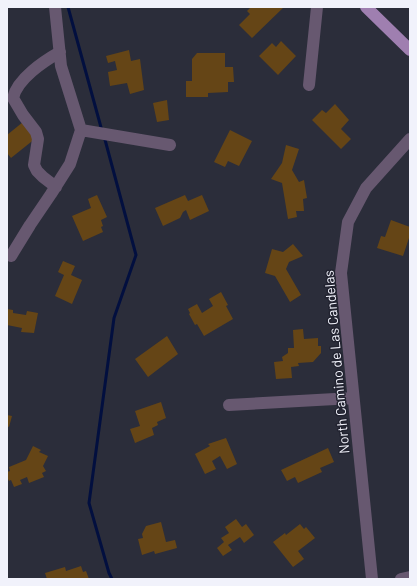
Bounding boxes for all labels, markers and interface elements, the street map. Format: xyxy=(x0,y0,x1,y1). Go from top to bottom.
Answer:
street label: North Camino de Las Candelas xyxy=(319,269,352,454)

